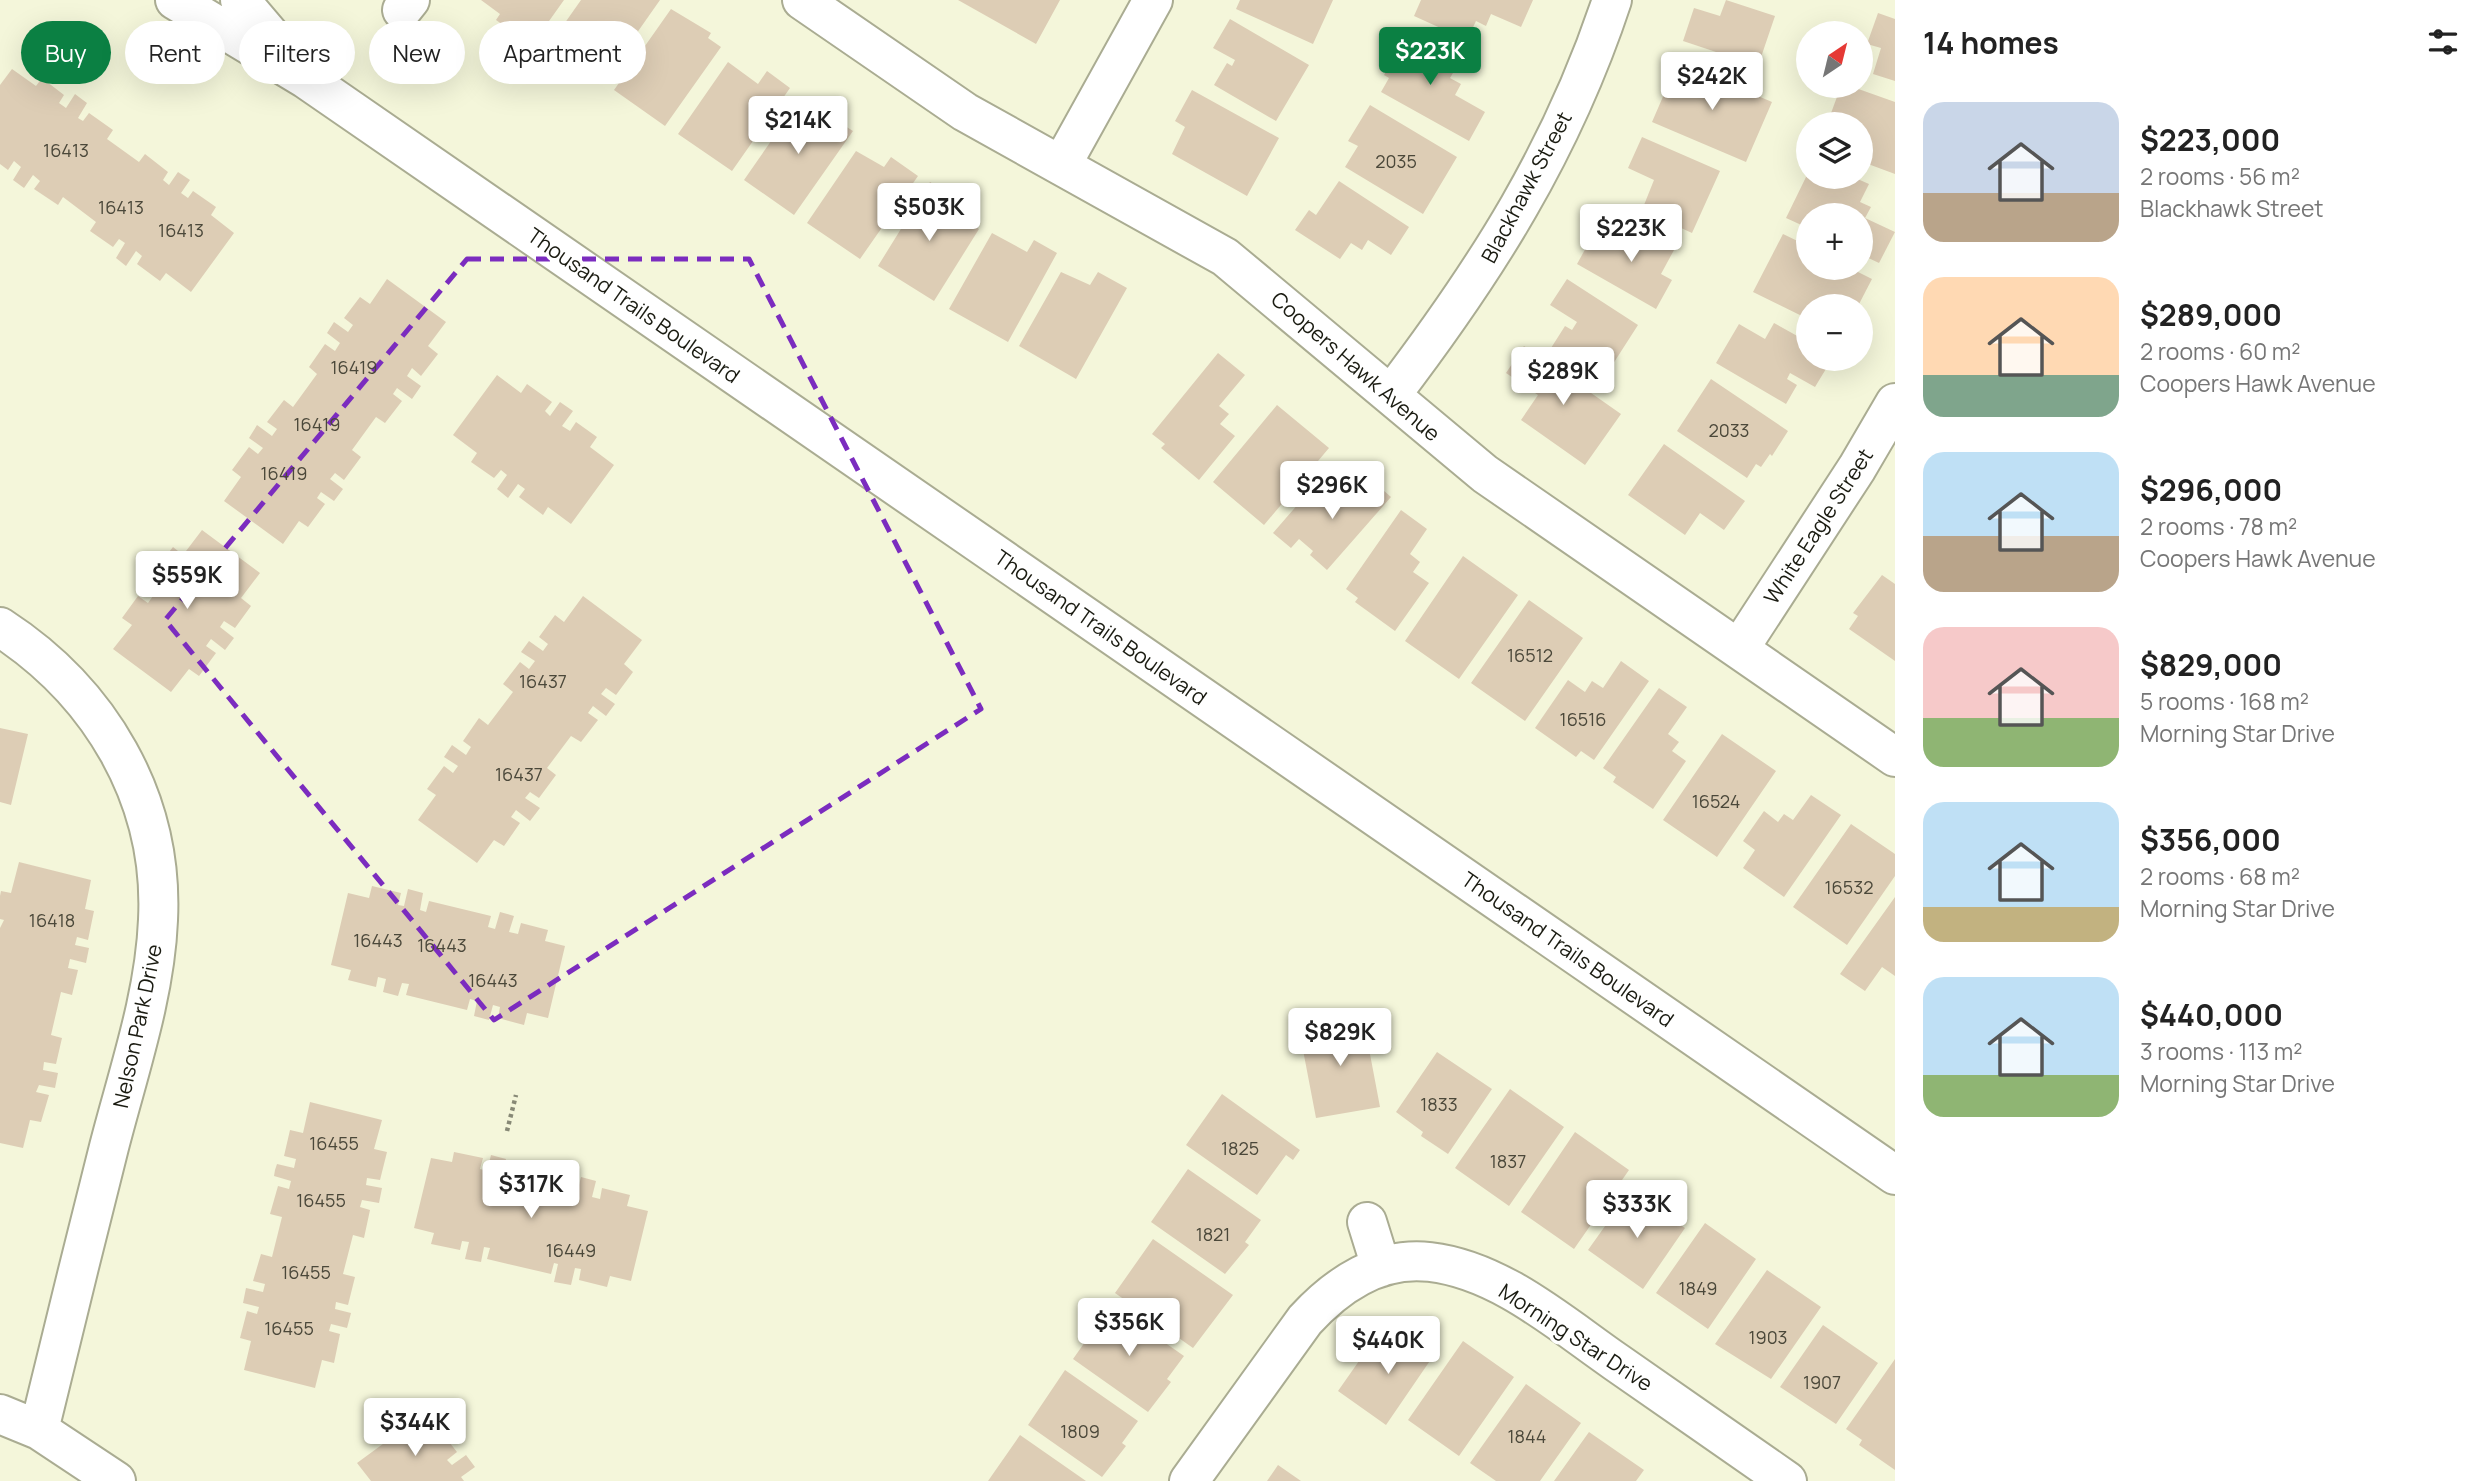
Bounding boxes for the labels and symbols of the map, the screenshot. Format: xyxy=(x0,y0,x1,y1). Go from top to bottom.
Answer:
north arrow xyxy=(1796,21,1872,98)
pin: $223K xyxy=(1381,28,1479,87)
pin: $242K xyxy=(1663,52,1761,112)
pin: $214K xyxy=(749,96,847,156)
street label: Blackhawk Street xyxy=(1474,106,1578,268)
house number: 16413 xyxy=(43,138,89,162)
house number: 2035 xyxy=(1375,149,1417,173)
pin: $503K xyxy=(880,184,978,243)
house number: 16413 xyxy=(98,195,144,219)
pin: $223K xyxy=(1582,204,1680,264)
house number: 16413 xyxy=(158,218,204,242)
street label: Thousand Trails Boulevard xyxy=(522,221,746,389)
street label: Coopers Hawk Avenue xyxy=(1266,285,1446,447)
pin: $289K xyxy=(1514,348,1612,407)
house number: 16419 xyxy=(331,355,378,379)
house number: 16419 xyxy=(294,412,341,436)
house number: 2033 xyxy=(1708,418,1750,442)
street label: White Eagle Street xyxy=(1757,443,1879,609)
house number: 16419 xyxy=(261,461,308,485)
pin: $296K xyxy=(1283,462,1381,521)
street label: Thousand Trails Boulevard xyxy=(989,543,1213,711)
pin: $559K xyxy=(138,552,236,611)
house number: 16512 xyxy=(1507,643,1553,667)
house number: 16437 xyxy=(519,669,567,693)
house number: 16516 xyxy=(1560,707,1606,731)
house number: 16437 xyxy=(495,762,543,786)
house number: 16524 xyxy=(1692,789,1740,813)
street label: Thousand Trails Boulevard xyxy=(1456,865,1680,1033)
house number: 16532 xyxy=(1825,875,1873,899)
house number: 16418 xyxy=(29,908,75,932)
house number: 16443 xyxy=(353,928,403,952)
house number: 16443 xyxy=(417,933,467,957)
street label: Nelson Park Drive xyxy=(106,941,168,1111)
house number: 16443 xyxy=(468,968,518,992)
pin: $829K xyxy=(1291,1009,1389,1068)
house number: 1833 xyxy=(1420,1092,1458,1116)
house number: 16455 xyxy=(309,1131,359,1155)
house number: 1825 xyxy=(1221,1136,1259,1160)
house number: 1837 xyxy=(1490,1149,1526,1173)
pin: $317K xyxy=(482,1160,580,1220)
pin: $333K xyxy=(1588,1180,1686,1240)
house number: 16455 xyxy=(296,1188,346,1212)
house number: 1821 xyxy=(1196,1222,1230,1246)
house number: 16449 xyxy=(546,1238,596,1262)
house number: 16455 xyxy=(281,1260,331,1284)
house number: 1849 xyxy=(1678,1276,1718,1300)
street label: Morning Star Drive xyxy=(1494,1277,1658,1397)
pin: $356K xyxy=(1080,1298,1178,1358)
house number: 16455 xyxy=(264,1316,314,1340)
pin: $440K xyxy=(1339,1316,1437,1376)
house number: 1903 xyxy=(1748,1325,1788,1349)
house number: 1907 xyxy=(1803,1370,1841,1394)
pin: $344K xyxy=(366,1398,464,1458)
house number: 1809 xyxy=(1060,1419,1100,1443)
house number: 1844 xyxy=(1508,1424,1546,1448)

